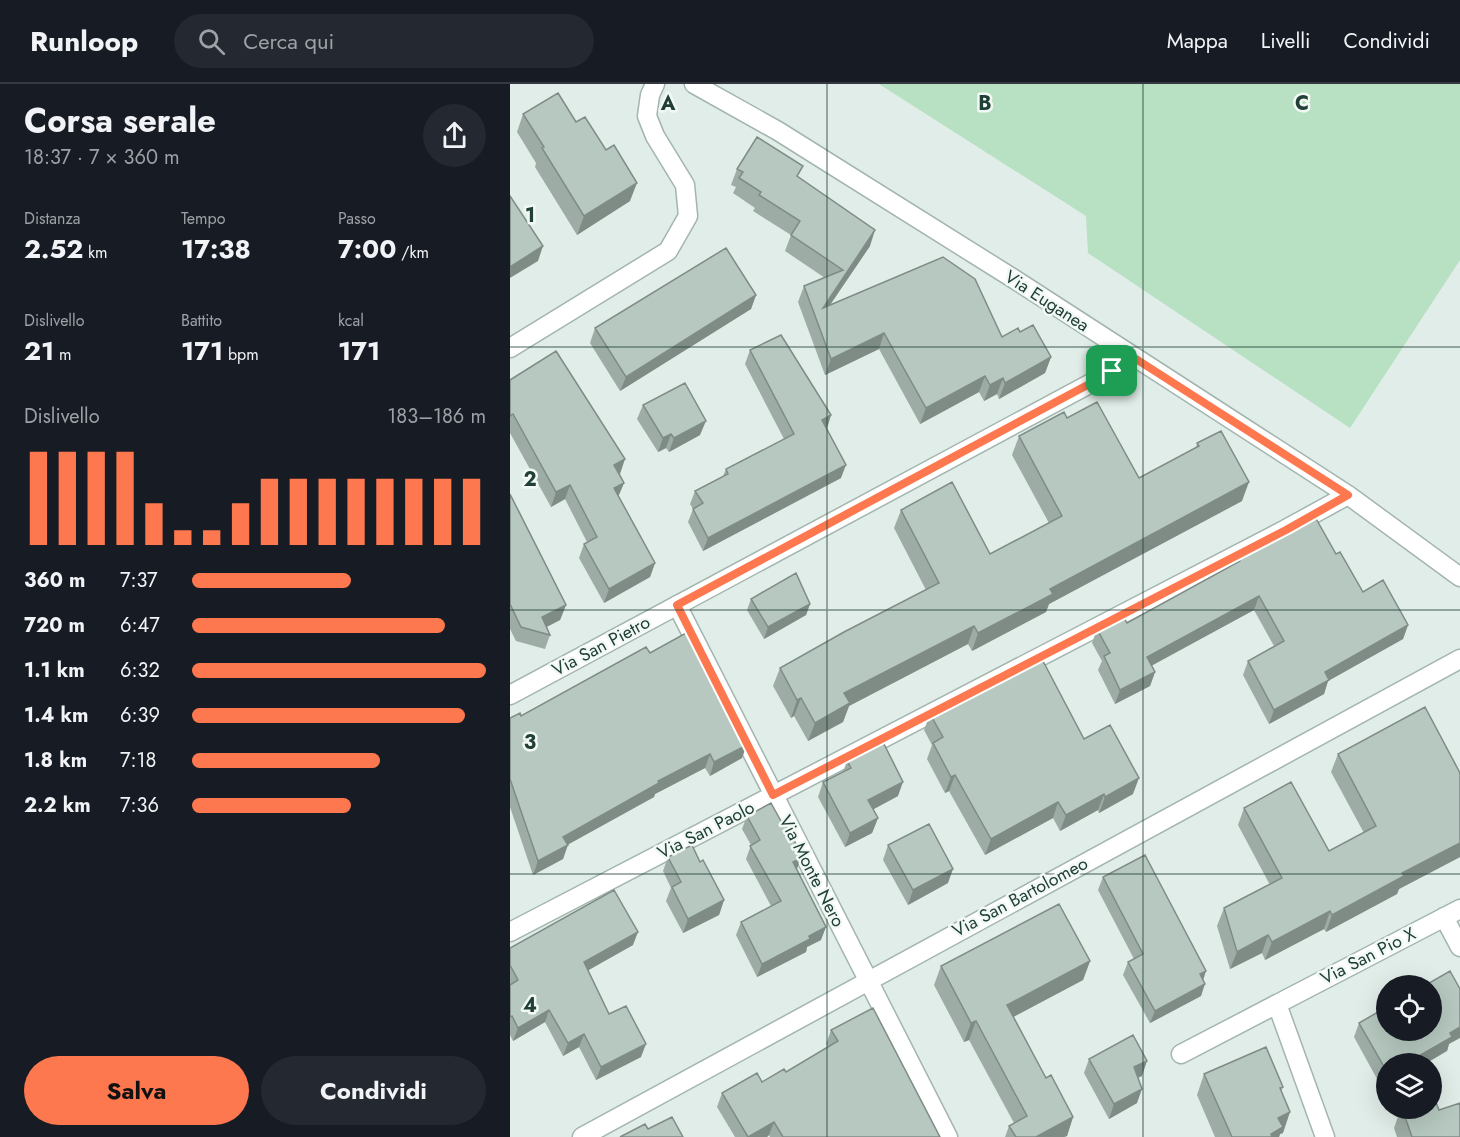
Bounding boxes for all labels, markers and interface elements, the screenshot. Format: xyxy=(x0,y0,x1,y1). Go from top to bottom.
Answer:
search box xyxy=(174,14,594,68)
text: Runloop xyxy=(30,21,138,62)
icon: search xyxy=(195,25,228,58)
text: Cerca qui xyxy=(243,25,334,57)
text: Mappa xyxy=(1167,26,1228,56)
text: Livelli xyxy=(1261,26,1311,56)
text: Condividi xyxy=(1344,26,1430,56)
text: A xyxy=(660,89,676,118)
text: B xyxy=(978,89,992,118)
text: C xyxy=(1295,89,1309,118)
text: Corsa serale xyxy=(24,97,216,144)
button: share xyxy=(423,104,486,167)
text: 18:37 · 7 × 360 m xyxy=(24,143,180,172)
text: 1 xyxy=(525,201,535,230)
text: Distanza xyxy=(24,207,80,230)
text: Tempo xyxy=(181,207,225,230)
text: Passo xyxy=(338,207,376,230)
text: 2.52 xyxy=(24,230,83,268)
text: 17:38 xyxy=(181,230,251,268)
text: 7:00 xyxy=(338,230,396,268)
text: km xyxy=(83,241,108,264)
text: /km xyxy=(396,241,429,264)
street label: Via Euganea xyxy=(1000,264,1094,338)
text: Dislivello xyxy=(24,309,84,332)
text: Battito xyxy=(181,309,222,332)
text: kcal xyxy=(338,309,364,332)
text: 21 xyxy=(24,332,54,370)
text: 171 xyxy=(181,332,223,370)
text: 171 xyxy=(338,332,380,370)
text: m xyxy=(54,343,72,366)
text: bpm xyxy=(223,343,259,366)
pin xyxy=(1086,345,1137,396)
icon: arrive xyxy=(1095,354,1128,387)
text: Dislivello xyxy=(24,402,100,431)
text: 183–186 m xyxy=(387,402,486,431)
text: 2 xyxy=(523,465,537,494)
text: 360 m xyxy=(24,566,85,595)
text: 7:37 xyxy=(120,566,158,595)
street label: Via San Pietro xyxy=(547,609,655,683)
text: 720 m xyxy=(24,611,85,640)
text: 6:47 xyxy=(120,611,160,640)
text: 1.1 km xyxy=(24,656,85,685)
text: 6:32 xyxy=(120,656,160,685)
text: 1.4 km xyxy=(24,701,89,730)
text: 6:39 xyxy=(120,701,160,730)
text: 3 xyxy=(524,728,536,757)
text: 1.8 km xyxy=(24,746,87,775)
text: 7:18 xyxy=(120,746,156,775)
text: 2.2 km xyxy=(24,791,91,820)
text: 7:36 xyxy=(120,791,159,820)
street label: Via San Paolo xyxy=(653,794,759,866)
street label: Via Monte Nero xyxy=(773,811,851,932)
street label: Via San Bartolomeo xyxy=(948,850,1093,944)
street label: Via San Pio X xyxy=(1316,921,1420,991)
map controls xyxy=(1376,975,1442,1119)
button: locate xyxy=(1376,975,1442,1041)
text: 4 xyxy=(523,991,537,1020)
button: layers xyxy=(1376,1053,1442,1119)
button: Salva xyxy=(24,1056,249,1125)
button: Condividi xyxy=(261,1056,486,1125)

